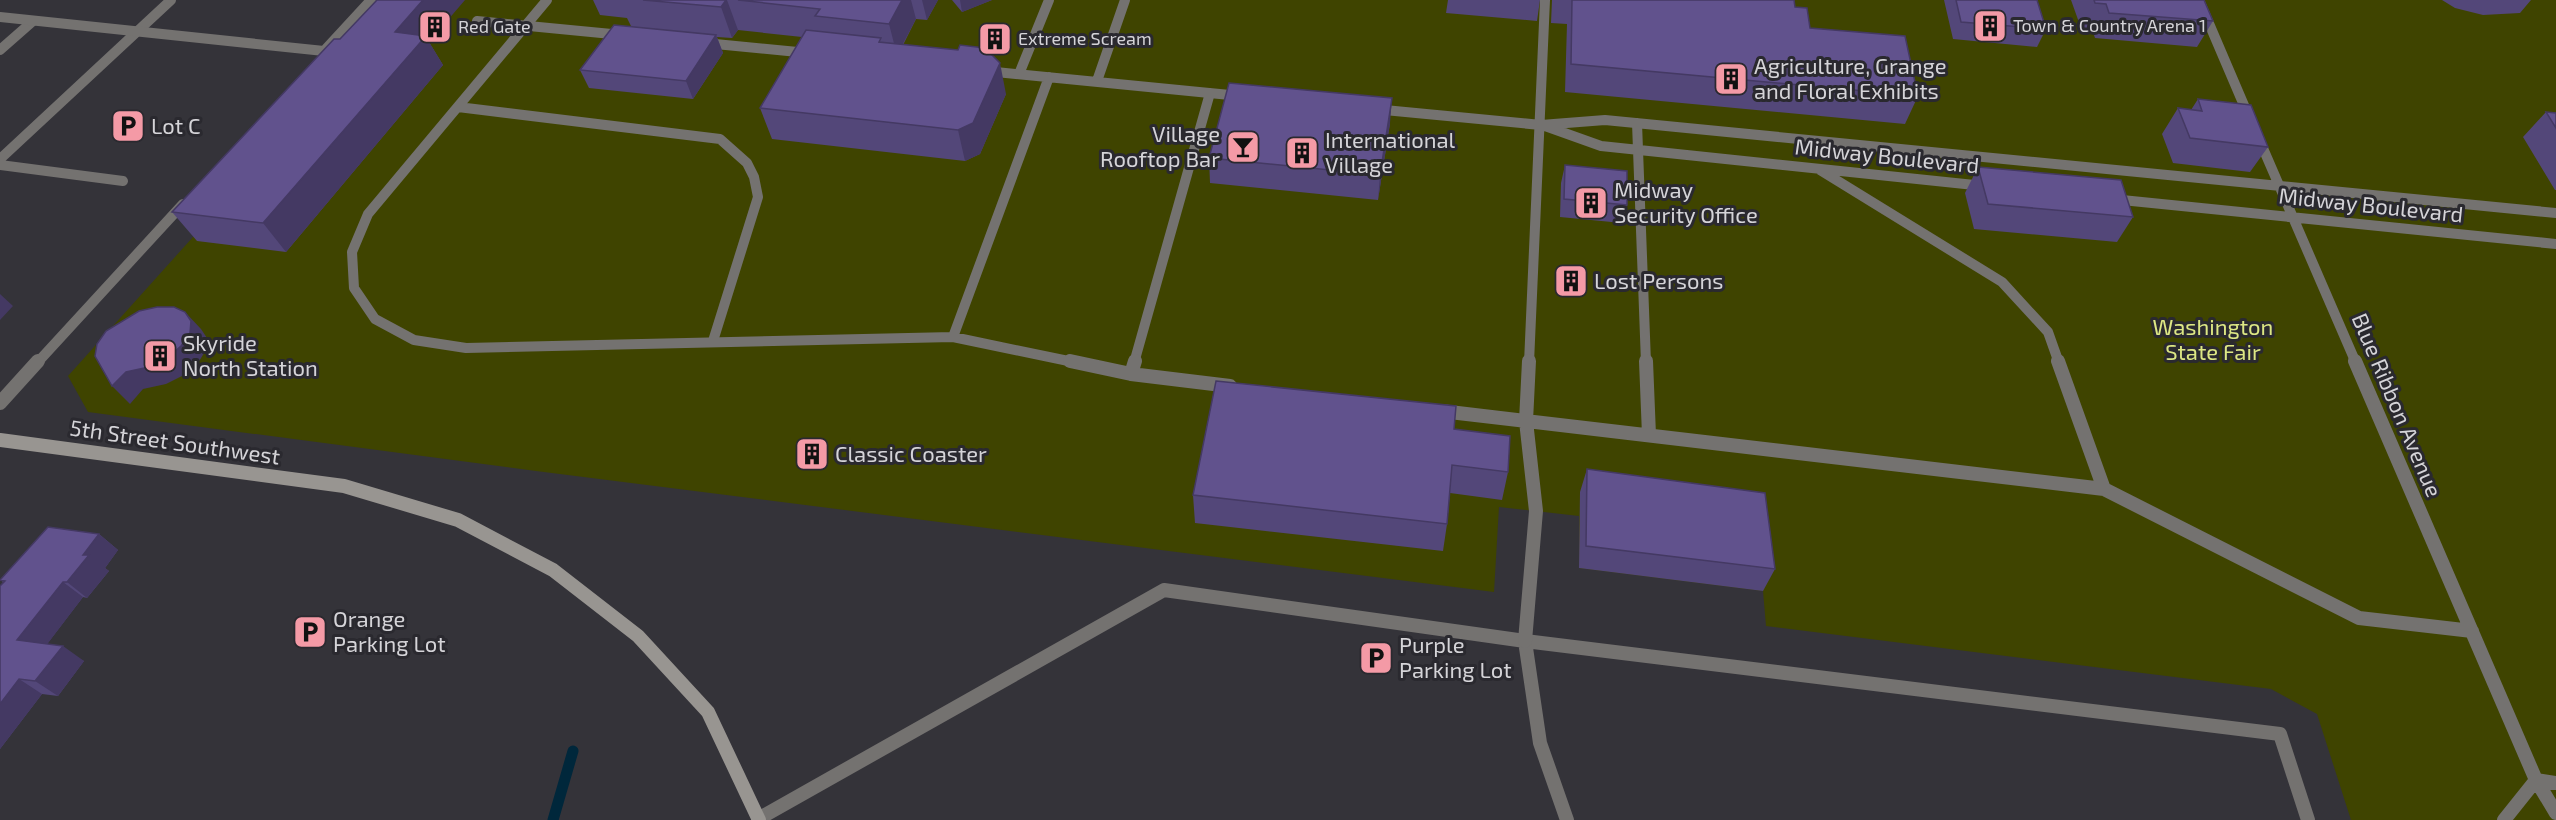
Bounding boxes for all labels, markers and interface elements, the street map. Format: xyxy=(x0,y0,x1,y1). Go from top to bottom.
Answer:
building icon: Town & Country Arena 1 xyxy=(1972,8,2008,44)
building icon: Red Gate xyxy=(417,9,453,45)
place label: Town & Country Arena 1 xyxy=(2013,14,2206,36)
place label: Red Gate xyxy=(458,15,531,37)
building icon: Extreme Scream xyxy=(977,21,1013,57)
place label: Extreme Scream xyxy=(1018,27,1152,49)
place label: Agriculture, Grange and Floral Exhibits xyxy=(1754,52,1947,103)
building icon: Agriculture, Grange and Floral Exhibits xyxy=(1713,61,1749,97)
parking icon: Lot C xyxy=(110,108,146,144)
place label: Lot C xyxy=(151,112,201,138)
place label: Village Rooftop Bar xyxy=(1100,120,1220,171)
place label: International Village xyxy=(1325,126,1456,177)
bar icon: Village Rooftop Bar xyxy=(1225,129,1261,165)
street label: Midway Boulevard xyxy=(1794,132,1981,178)
building icon: International Village xyxy=(1284,135,1320,171)
place label: Midway Security Office xyxy=(1614,176,1758,227)
street label: Midway Boulevard xyxy=(2278,181,2465,227)
building icon: Midway Security Office xyxy=(1573,185,1609,221)
building icon: Lost Persons xyxy=(1553,263,1589,299)
place label: Lost Persons xyxy=(1594,267,1723,293)
street label: Blue Ribbon Avenue xyxy=(2347,309,2448,500)
park label: Washington State Fair xyxy=(2153,313,2273,364)
place label: Skyride North Station xyxy=(183,329,318,380)
building icon: Skyride North Station xyxy=(142,338,178,374)
street label: 5th Street Southwest xyxy=(68,413,282,469)
building icon: Classic Coaster xyxy=(794,436,830,472)
place label: Classic Coaster xyxy=(835,440,987,466)
place label: Orange Parking Lot xyxy=(333,605,446,656)
parking icon: Orange Parking Lot xyxy=(292,614,328,650)
place label: Purple Parking Lot xyxy=(1399,631,1512,682)
parking icon: Purple Parking Lot xyxy=(1358,640,1394,676)

